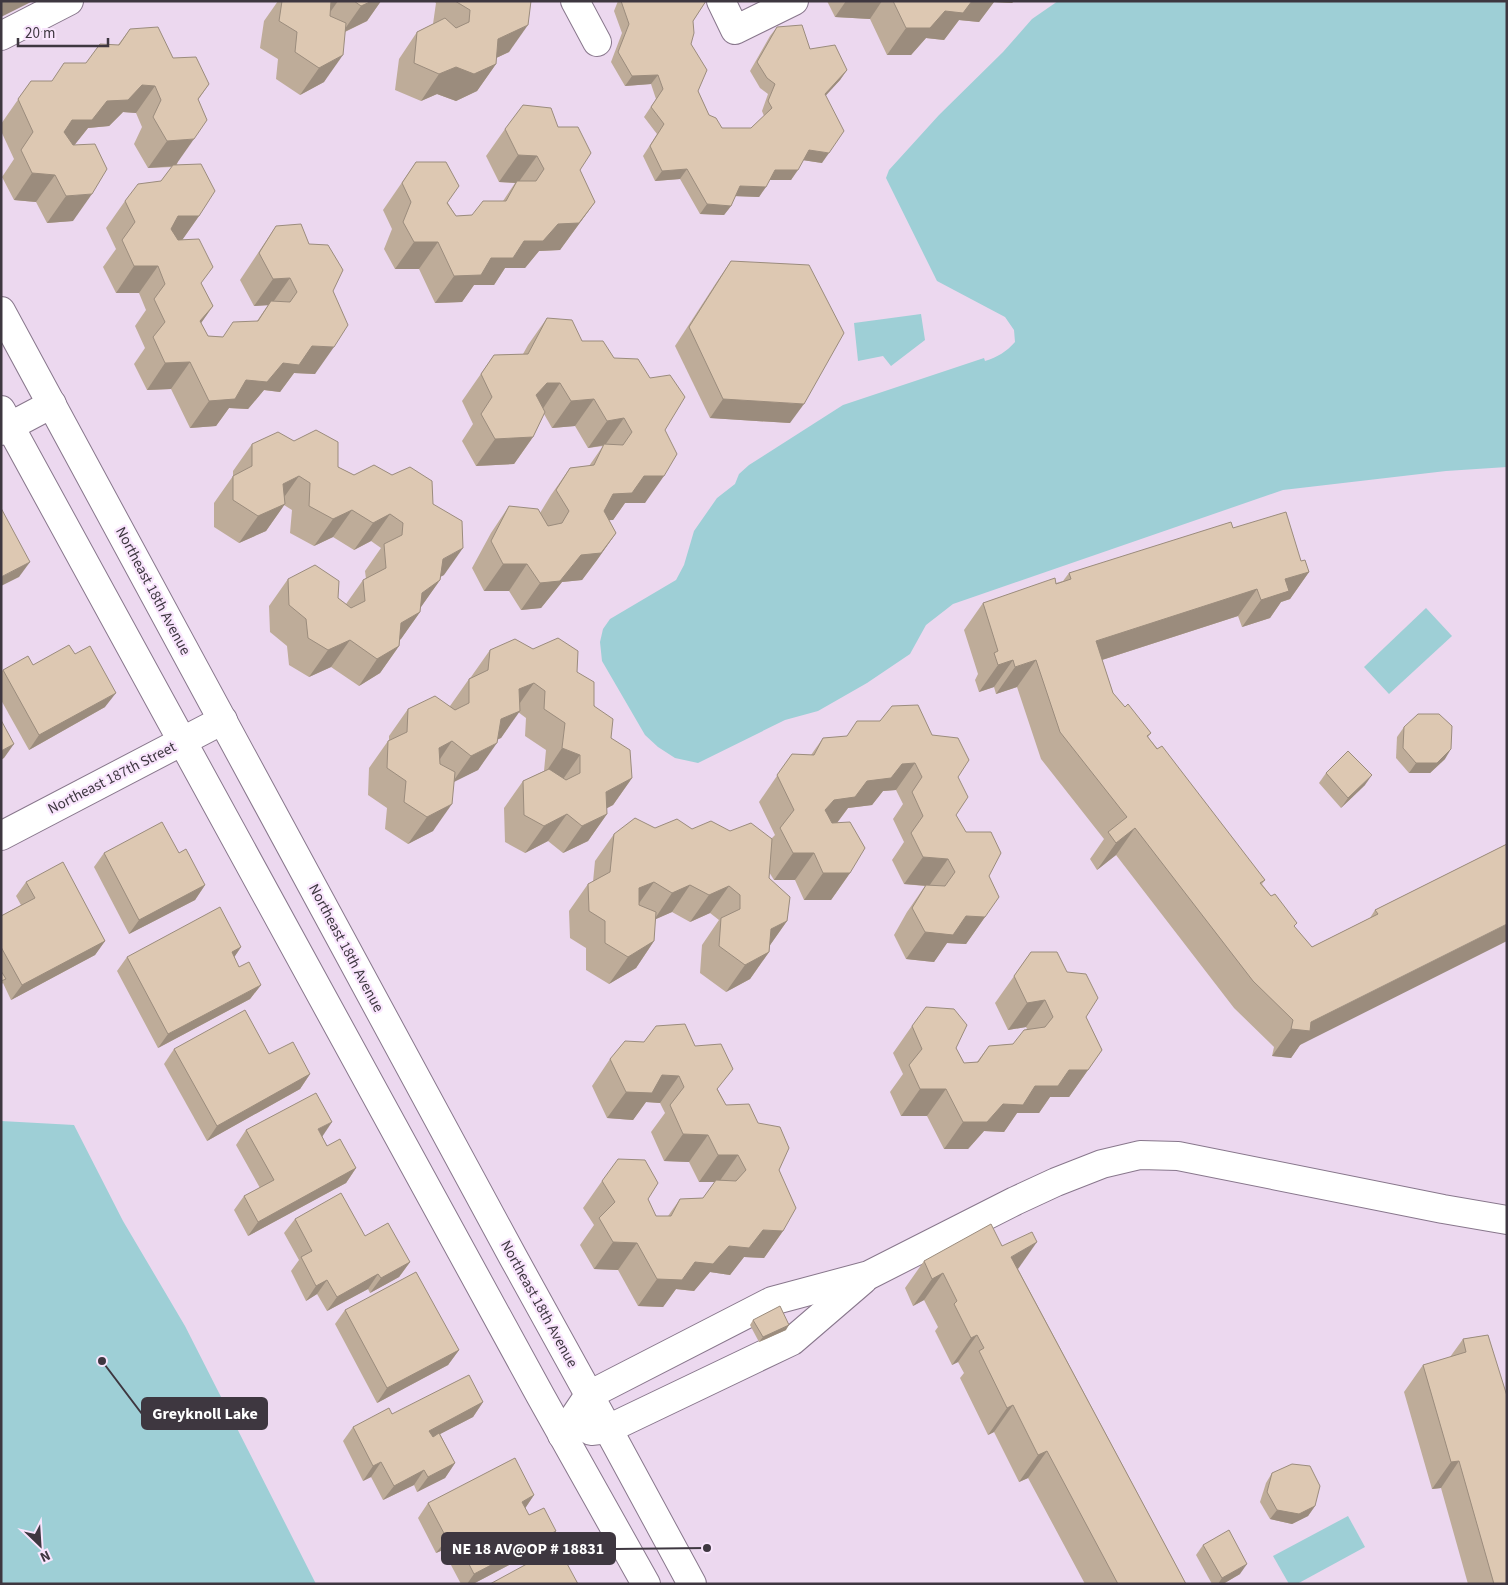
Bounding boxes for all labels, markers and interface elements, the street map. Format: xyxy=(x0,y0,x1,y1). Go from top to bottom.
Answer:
scale bar xyxy=(18,15,108,47)
text: 20 m xyxy=(25,23,55,44)
street label: Northeast 18th Avenue xyxy=(110,523,196,659)
street label: Northeast 187th Street xyxy=(44,737,180,819)
street label: Northeast 18th Avenue xyxy=(303,880,389,1016)
street label: Northeast 18th Avenue xyxy=(495,1237,583,1371)
callout: Greyknoll Lake xyxy=(142,1398,267,1429)
text: Greyknoll Lake xyxy=(152,1403,258,1425)
north arrow xyxy=(15,1520,65,1570)
callout: NE 18 AV@OP # 18831 xyxy=(442,1533,615,1564)
text: NE 18 AV@OP # 18831 xyxy=(452,1538,604,1560)
text: N xyxy=(37,1545,54,1567)

